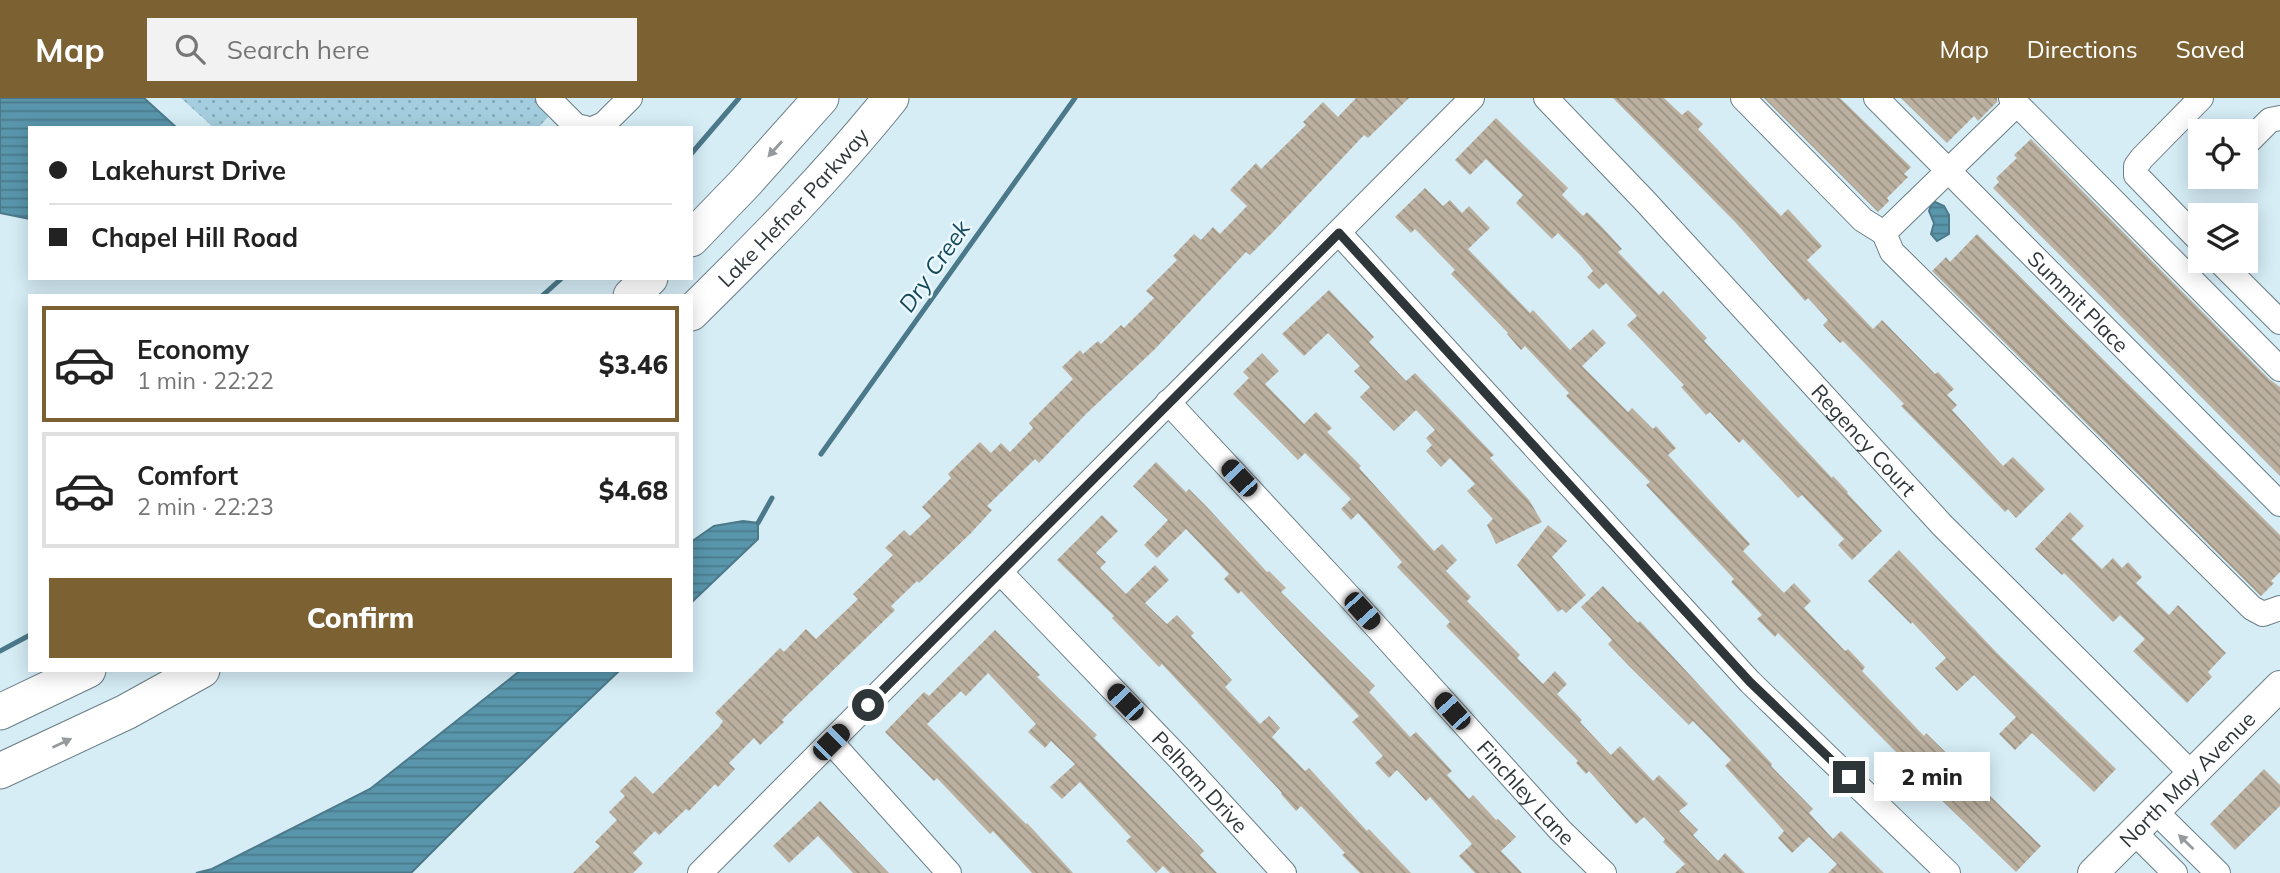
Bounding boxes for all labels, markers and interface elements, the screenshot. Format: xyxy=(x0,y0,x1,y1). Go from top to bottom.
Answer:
search box xyxy=(147,18,637,81)
text: Map xyxy=(35,29,105,70)
icon: search xyxy=(171,30,209,68)
text: Search here xyxy=(227,33,370,66)
text: Map xyxy=(1939,34,1989,64)
text: Directions xyxy=(2027,34,2138,64)
text: Saved xyxy=(2176,34,2245,64)
map controls xyxy=(2188,119,2258,273)
button: locate xyxy=(2188,119,2258,189)
street label: Lake Hefner Parkway xyxy=(712,122,874,292)
one-way arrow xyxy=(767,140,783,158)
text: Lakehurst Drive xyxy=(91,154,286,187)
button: layers xyxy=(2188,203,2258,273)
water label: Dry Creek xyxy=(892,214,977,317)
text: Chapel Hill Road xyxy=(91,221,298,254)
street label: Summit Place xyxy=(2022,245,2135,358)
icon: car xyxy=(53,333,116,396)
text: Economy xyxy=(137,333,249,366)
text: $3.46 xyxy=(599,348,668,381)
text: 1 min · 22:22 xyxy=(137,366,274,395)
street label: Regency Court xyxy=(1806,379,1922,501)
car xyxy=(1217,455,1262,501)
icon: car xyxy=(53,459,116,522)
text: Comfort xyxy=(137,459,238,492)
text: $4.68 xyxy=(599,474,668,507)
text: 2 min · 22:23 xyxy=(137,492,274,521)
button: Confirm xyxy=(49,578,672,658)
car xyxy=(1341,588,1384,634)
car xyxy=(1103,680,1148,724)
car xyxy=(1431,688,1474,734)
route start xyxy=(852,689,884,721)
street label: North May Avenue xyxy=(2114,706,2260,852)
car xyxy=(809,720,854,764)
street label: Pelham Drive xyxy=(1147,725,1254,838)
street label: Finchley Lane xyxy=(1472,735,1580,850)
one-way arrow xyxy=(52,737,72,748)
callout: 2 min xyxy=(1874,752,1989,802)
route end xyxy=(1833,761,1865,793)
text: 2 min xyxy=(1901,762,1963,791)
one-way arrow xyxy=(2178,834,2195,851)

